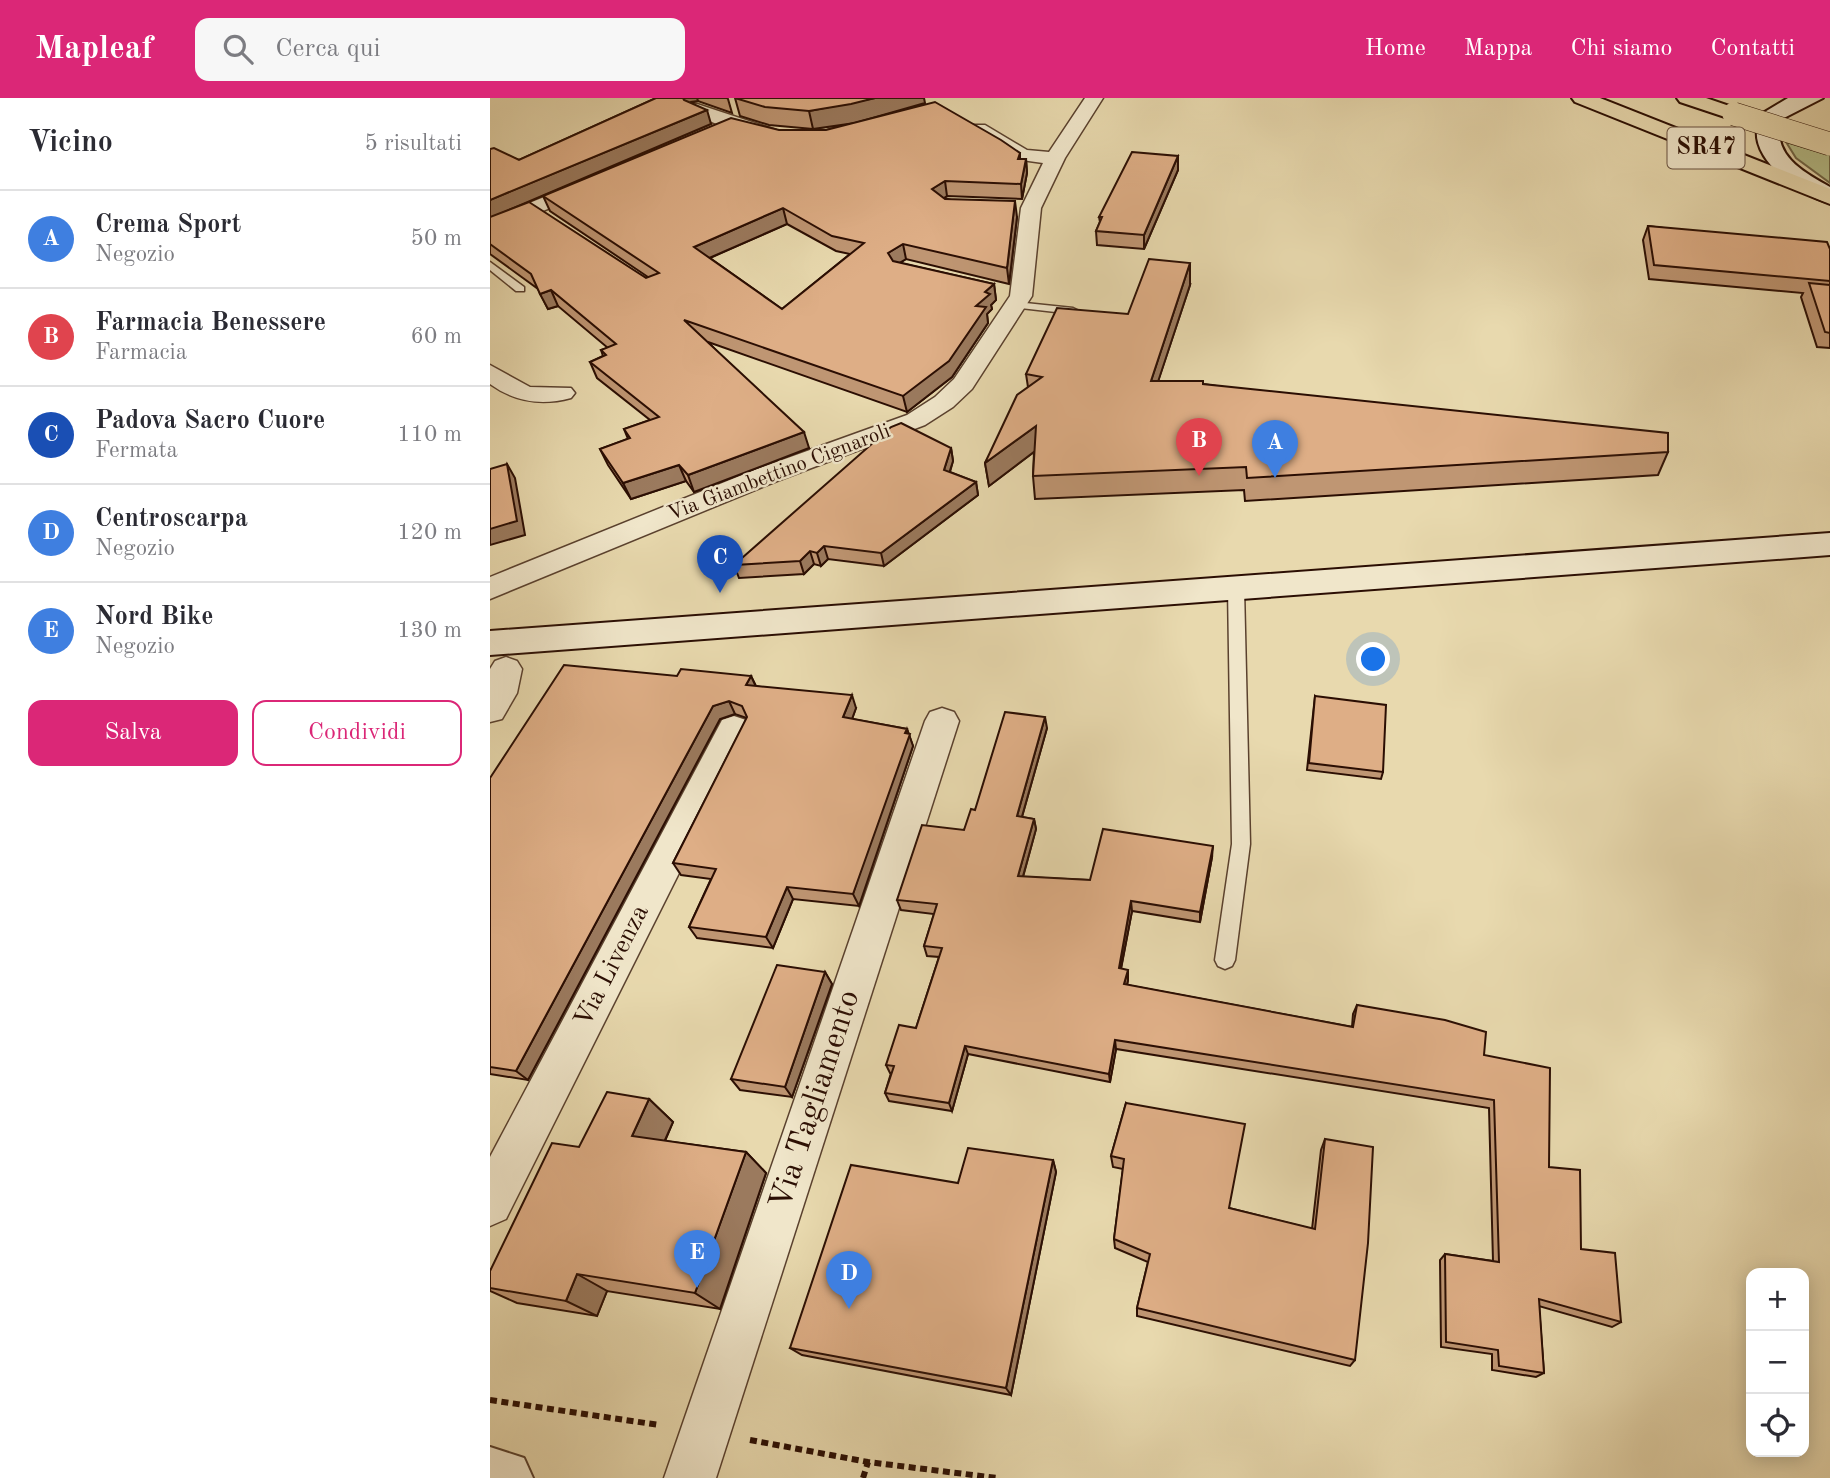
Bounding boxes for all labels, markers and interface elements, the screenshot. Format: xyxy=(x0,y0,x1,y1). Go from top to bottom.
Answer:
search box xyxy=(195,18,685,81)
icon: search xyxy=(219,30,257,68)
text: Mapleaf xyxy=(35,33,153,66)
text: Cerca qui xyxy=(275,36,381,62)
text: Home xyxy=(1365,37,1426,61)
text: Mappa xyxy=(1464,37,1532,61)
text: Chi siamo xyxy=(1570,37,1673,61)
text: Contatti xyxy=(1711,37,1795,61)
text: Vicino xyxy=(28,128,113,158)
road number: SR47 xyxy=(1668,128,1744,168)
text: 5 risultati xyxy=(364,132,462,155)
text: Crema Sport xyxy=(95,212,241,238)
text: A xyxy=(42,227,60,250)
text: 50 m xyxy=(411,227,462,250)
text: Negozio xyxy=(95,243,175,266)
text: Farmacia Benessere xyxy=(95,310,326,336)
text: B xyxy=(43,325,59,348)
text: 60 m xyxy=(411,325,462,348)
text: Farmacia xyxy=(95,341,187,364)
text: Padova Sacro Cuore xyxy=(95,408,325,434)
pin: B xyxy=(1176,418,1222,476)
pin: A xyxy=(1252,420,1298,478)
street label: Via Giambettino Cignaroli xyxy=(665,421,893,525)
text: C xyxy=(43,423,59,446)
text: 110 m xyxy=(397,423,462,446)
text: Fermata xyxy=(95,439,178,462)
text: Centroscarpa xyxy=(95,506,248,532)
text: D xyxy=(42,521,60,544)
text: 120 m xyxy=(397,521,462,544)
pin: C xyxy=(697,535,743,593)
text: Negozio xyxy=(95,537,175,560)
text: Nord Bike xyxy=(95,604,214,630)
text: E xyxy=(43,619,59,642)
text: 130 m xyxy=(397,619,462,642)
text: Negozio xyxy=(95,635,175,658)
your location xyxy=(1356,642,1390,676)
button: Salva xyxy=(28,700,238,766)
button: Condividi xyxy=(252,700,462,766)
street label: Via Livenza xyxy=(570,901,654,1031)
street label: Via Tagliamento xyxy=(765,986,867,1214)
pin: E xyxy=(674,1230,720,1288)
pin: D xyxy=(826,1251,872,1309)
map controls xyxy=(1746,1268,1809,1457)
button: + xyxy=(1746,1268,1809,1331)
button: − xyxy=(1746,1331,1809,1394)
button: locate xyxy=(1746,1394,1809,1457)

